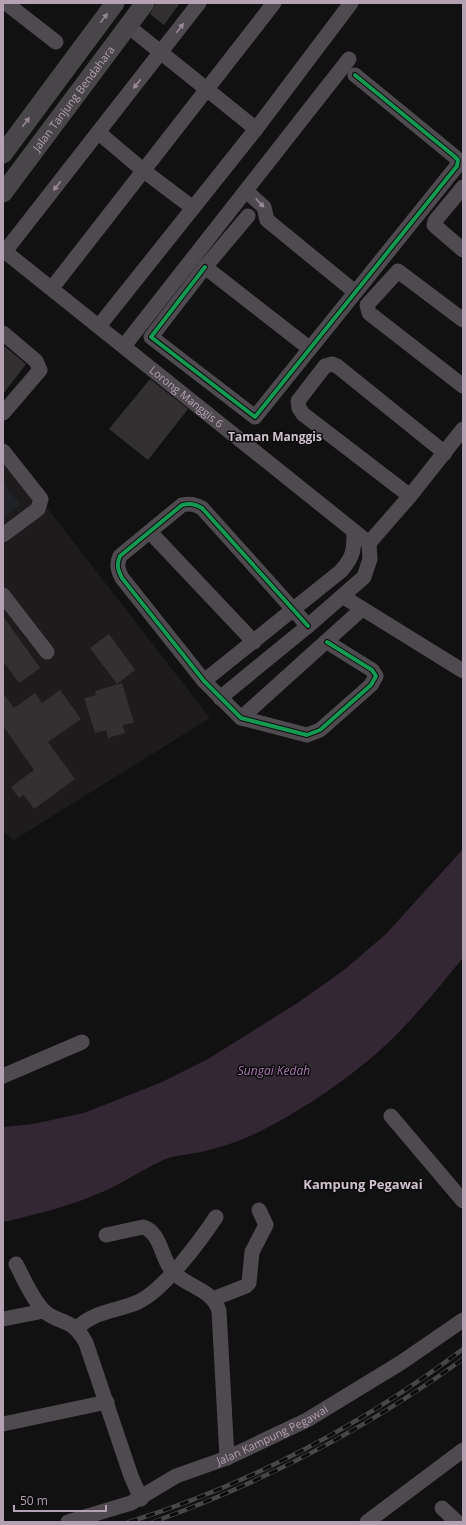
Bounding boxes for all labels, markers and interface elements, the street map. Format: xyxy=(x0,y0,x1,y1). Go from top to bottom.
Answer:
one-way arrow xyxy=(100,13,108,23)
one-way arrow xyxy=(176,22,184,33)
street label: Jalan Tanjung Bendahara xyxy=(28,42,118,155)
one-way arrow xyxy=(133,78,142,89)
one-way arrow xyxy=(22,117,31,128)
one-way arrow xyxy=(53,180,61,191)
one-way arrow xyxy=(255,198,265,208)
street label: Lorong Manggis 6 xyxy=(147,362,227,431)
district label: Taman Manggis xyxy=(228,428,322,445)
water label: Sungai Kedah xyxy=(238,1062,310,1079)
district label: Kampung Pegawai xyxy=(303,1175,423,1193)
street label: Jalan Kampung Pegawai xyxy=(214,1401,330,1468)
scale bar xyxy=(14,1487,106,1513)
text: 50 m xyxy=(20,1492,48,1509)

